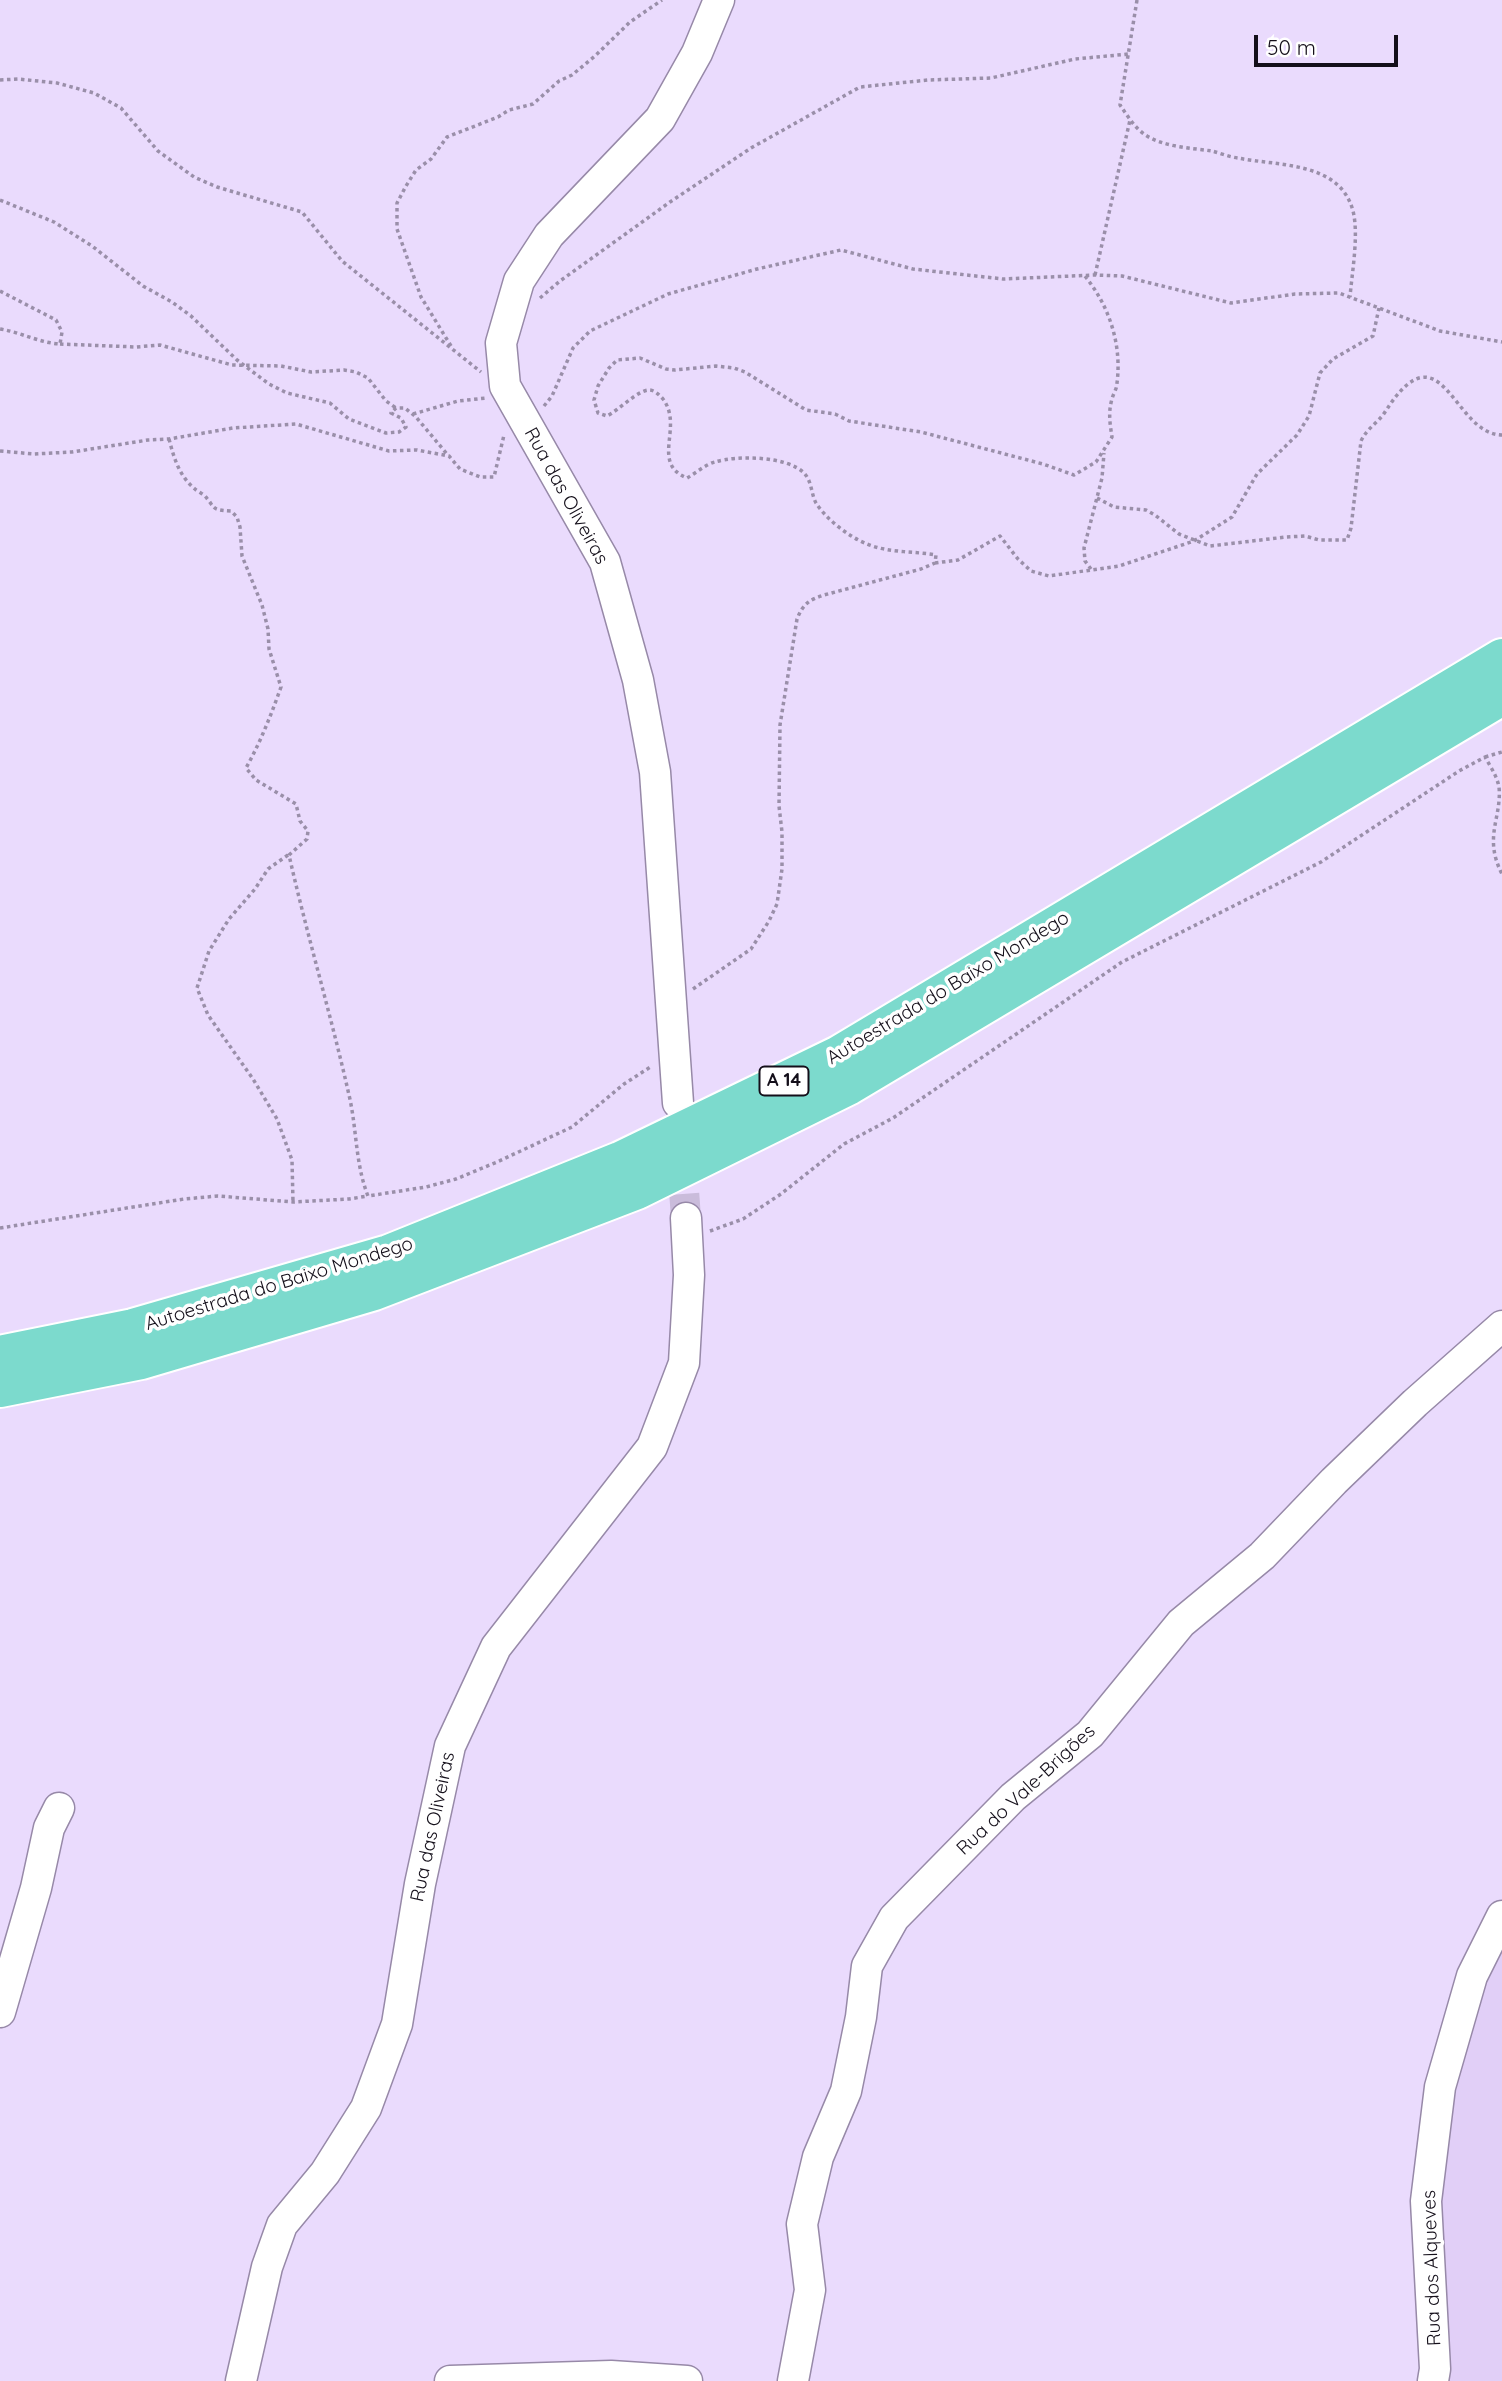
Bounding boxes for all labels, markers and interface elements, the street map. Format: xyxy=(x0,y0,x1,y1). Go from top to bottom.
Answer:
scale bar xyxy=(1257,21,1400,65)
text: 50 m xyxy=(1267,34,1316,60)
street label: Rua das Oliveiras xyxy=(519,424,613,568)
street label: Autoestrada do Baixo Mondego xyxy=(823,906,1073,1070)
road number: A 14 xyxy=(760,1066,808,1096)
street label: Autoestrada do Baixo Mondego xyxy=(142,1232,416,1336)
street label: Rua do Vale-Brigões xyxy=(952,1720,1100,1860)
street label: Rua das Oliveiras xyxy=(406,1750,460,1904)
street label: Rua dos Alqueves xyxy=(1418,2190,1446,2346)

